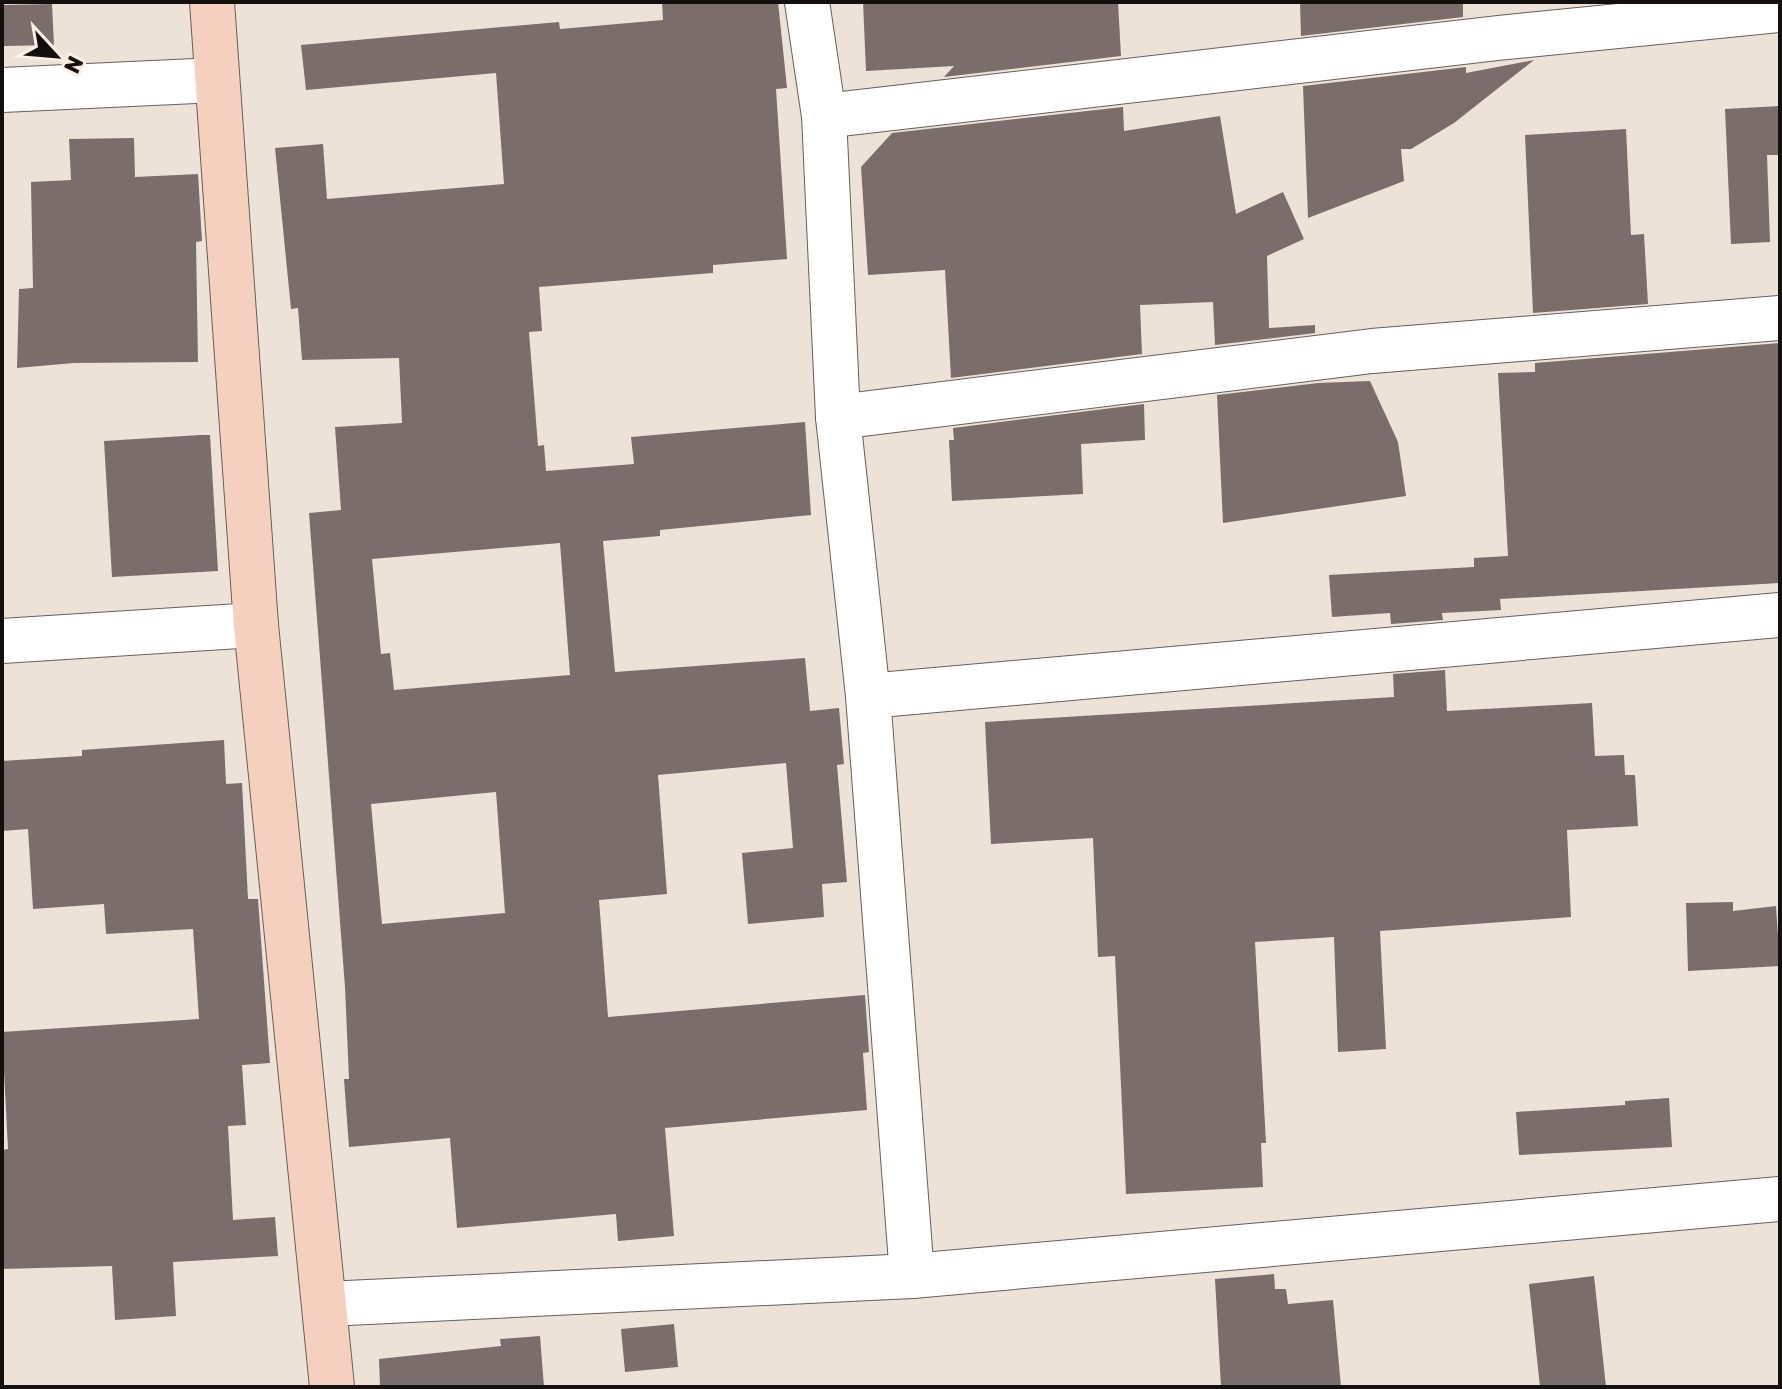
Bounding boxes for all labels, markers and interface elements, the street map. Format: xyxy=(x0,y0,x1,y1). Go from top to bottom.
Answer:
north arrow xyxy=(16,16,96,96)
text: N xyxy=(58,52,89,78)

